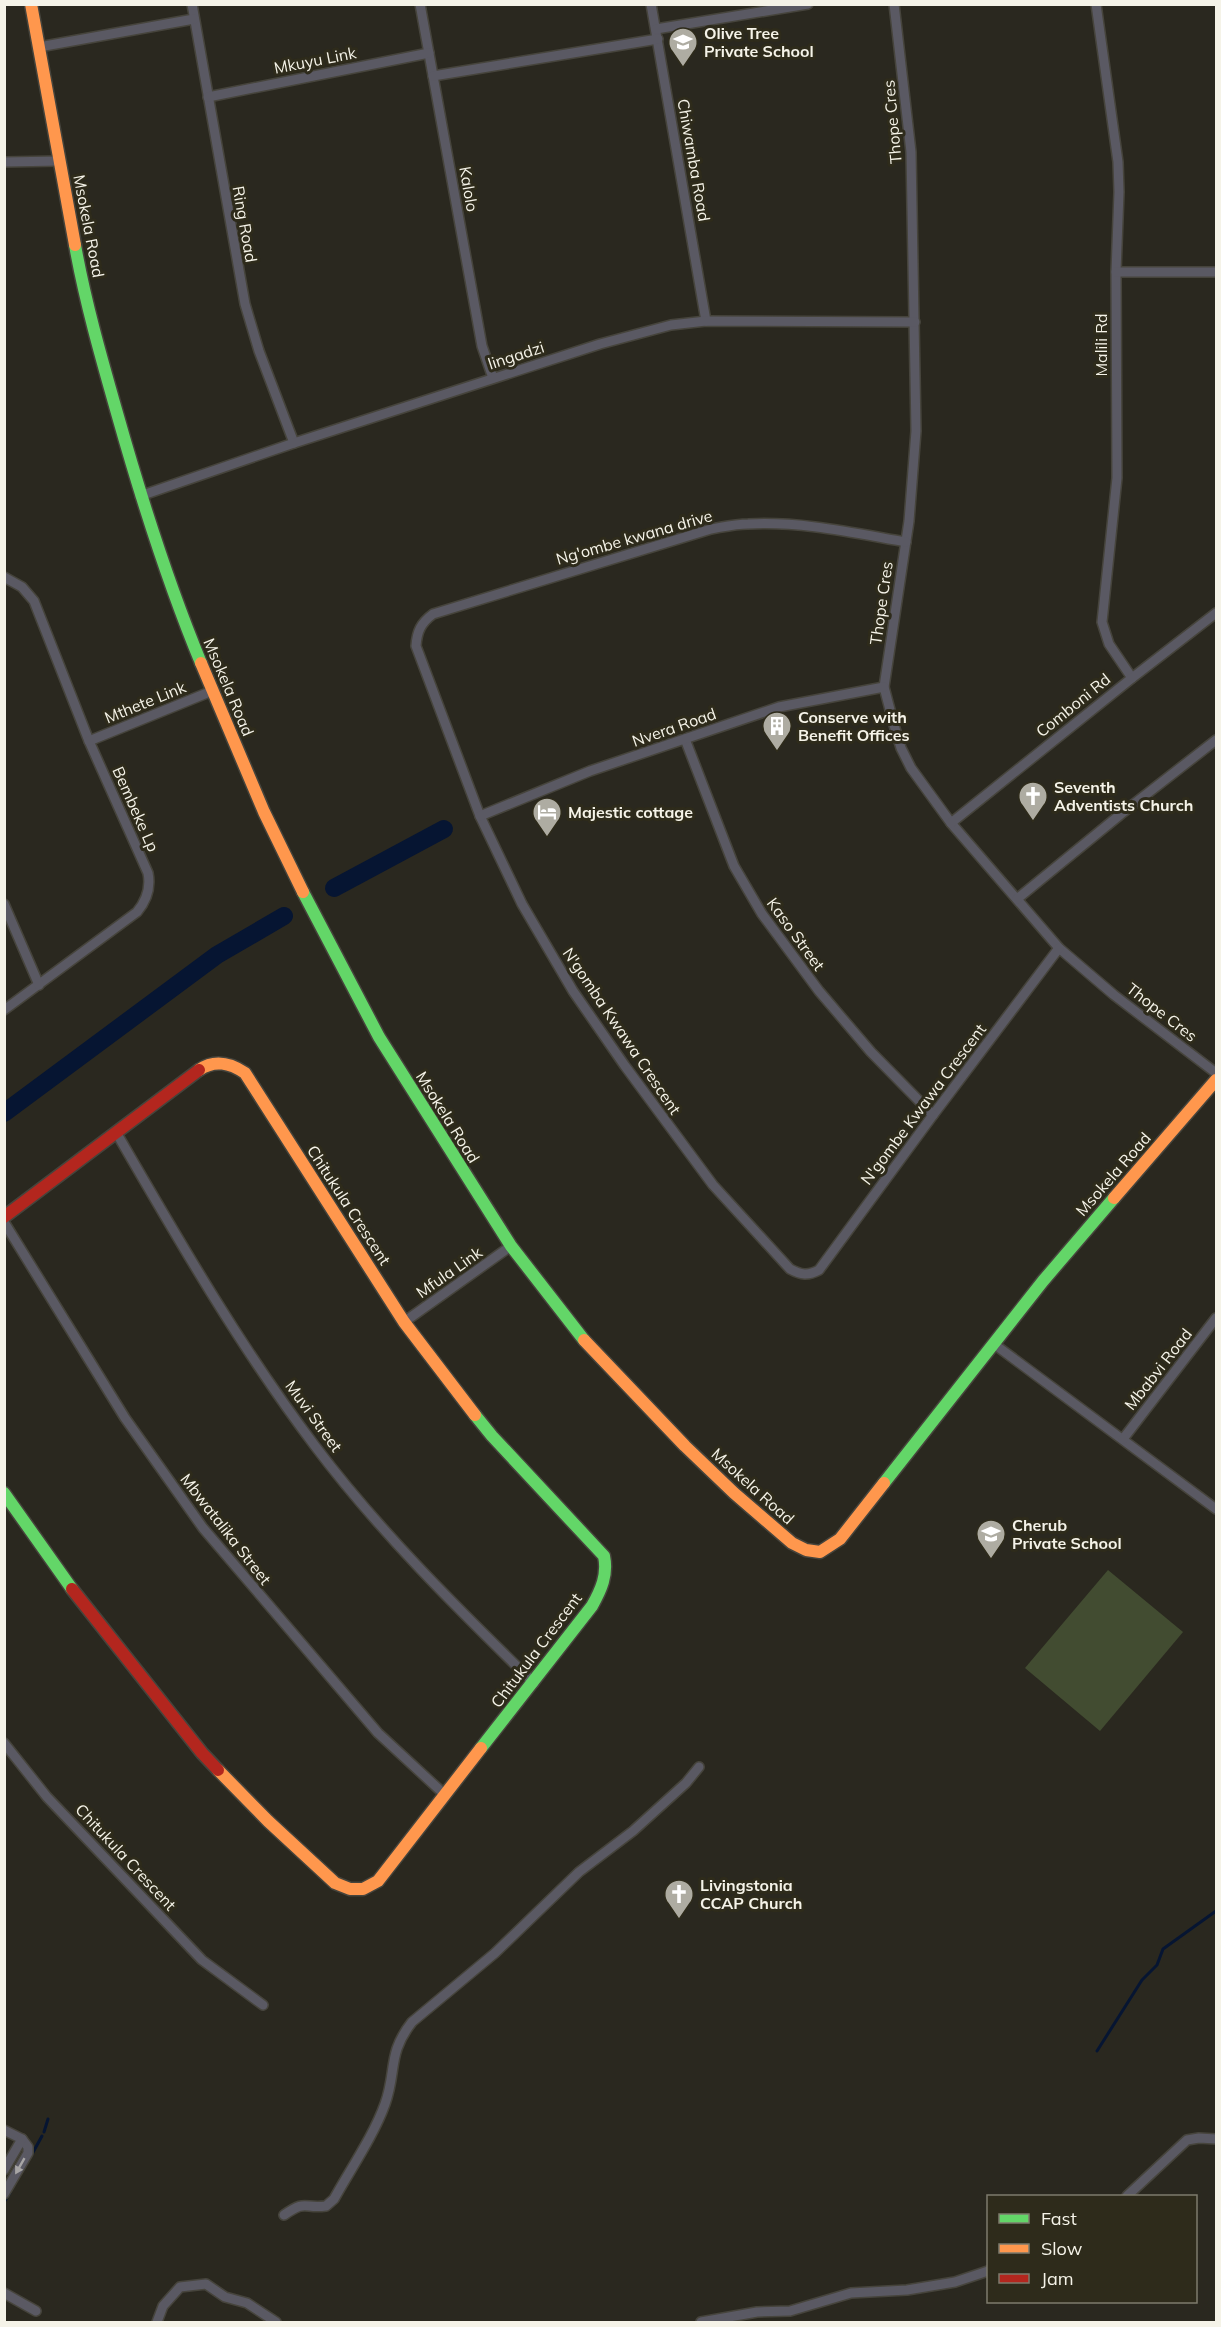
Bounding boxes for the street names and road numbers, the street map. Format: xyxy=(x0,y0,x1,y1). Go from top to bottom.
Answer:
street label: Mkuyu Link xyxy=(272,42,359,78)
street label: Thope Cres xyxy=(878,79,906,165)
street label: Chiwamba Road xyxy=(673,97,715,223)
street label: Kalolo xyxy=(455,165,483,213)
street label: Msokela Road xyxy=(69,173,109,279)
street label: Ring Road xyxy=(228,184,262,264)
street label: Malili Rd xyxy=(1091,313,1111,377)
street label: lingadzi xyxy=(485,337,547,373)
street label: Ng'ombe kwana drive xyxy=(554,505,714,569)
street label: Thope Cres xyxy=(865,560,897,646)
street label: Msokela Road xyxy=(199,635,259,739)
street label: Comboni Rd xyxy=(1032,669,1114,741)
street label: Mthete Link xyxy=(101,676,189,727)
street label: Nvera Road xyxy=(629,703,719,751)
street label: Bembeke Lp xyxy=(108,763,164,855)
street label: Kaso Street xyxy=(763,894,829,975)
street label: N'gomba Kwawa Crescent xyxy=(559,944,686,1119)
street label: Thope Cres xyxy=(1123,978,1201,1046)
street label: N'gombe Kwawa Crescent xyxy=(856,1019,990,1188)
street label: Msokela Road xyxy=(412,1067,484,1167)
street label: Msokela Road xyxy=(1071,1128,1155,1220)
street label: Chitukula Crescent xyxy=(303,1141,395,1269)
street label: Mfula Link xyxy=(412,1242,487,1302)
street label: Mbabvi Road xyxy=(1120,1324,1196,1414)
street label: Muvi Street xyxy=(281,1376,347,1456)
street label: Msokela Road xyxy=(708,1444,798,1528)
street label: Mbwatalika Street xyxy=(176,1469,276,1589)
street label: Chitukula Crescent xyxy=(486,1588,586,1711)
street label: Chitukula Crescent xyxy=(71,1799,181,1915)

